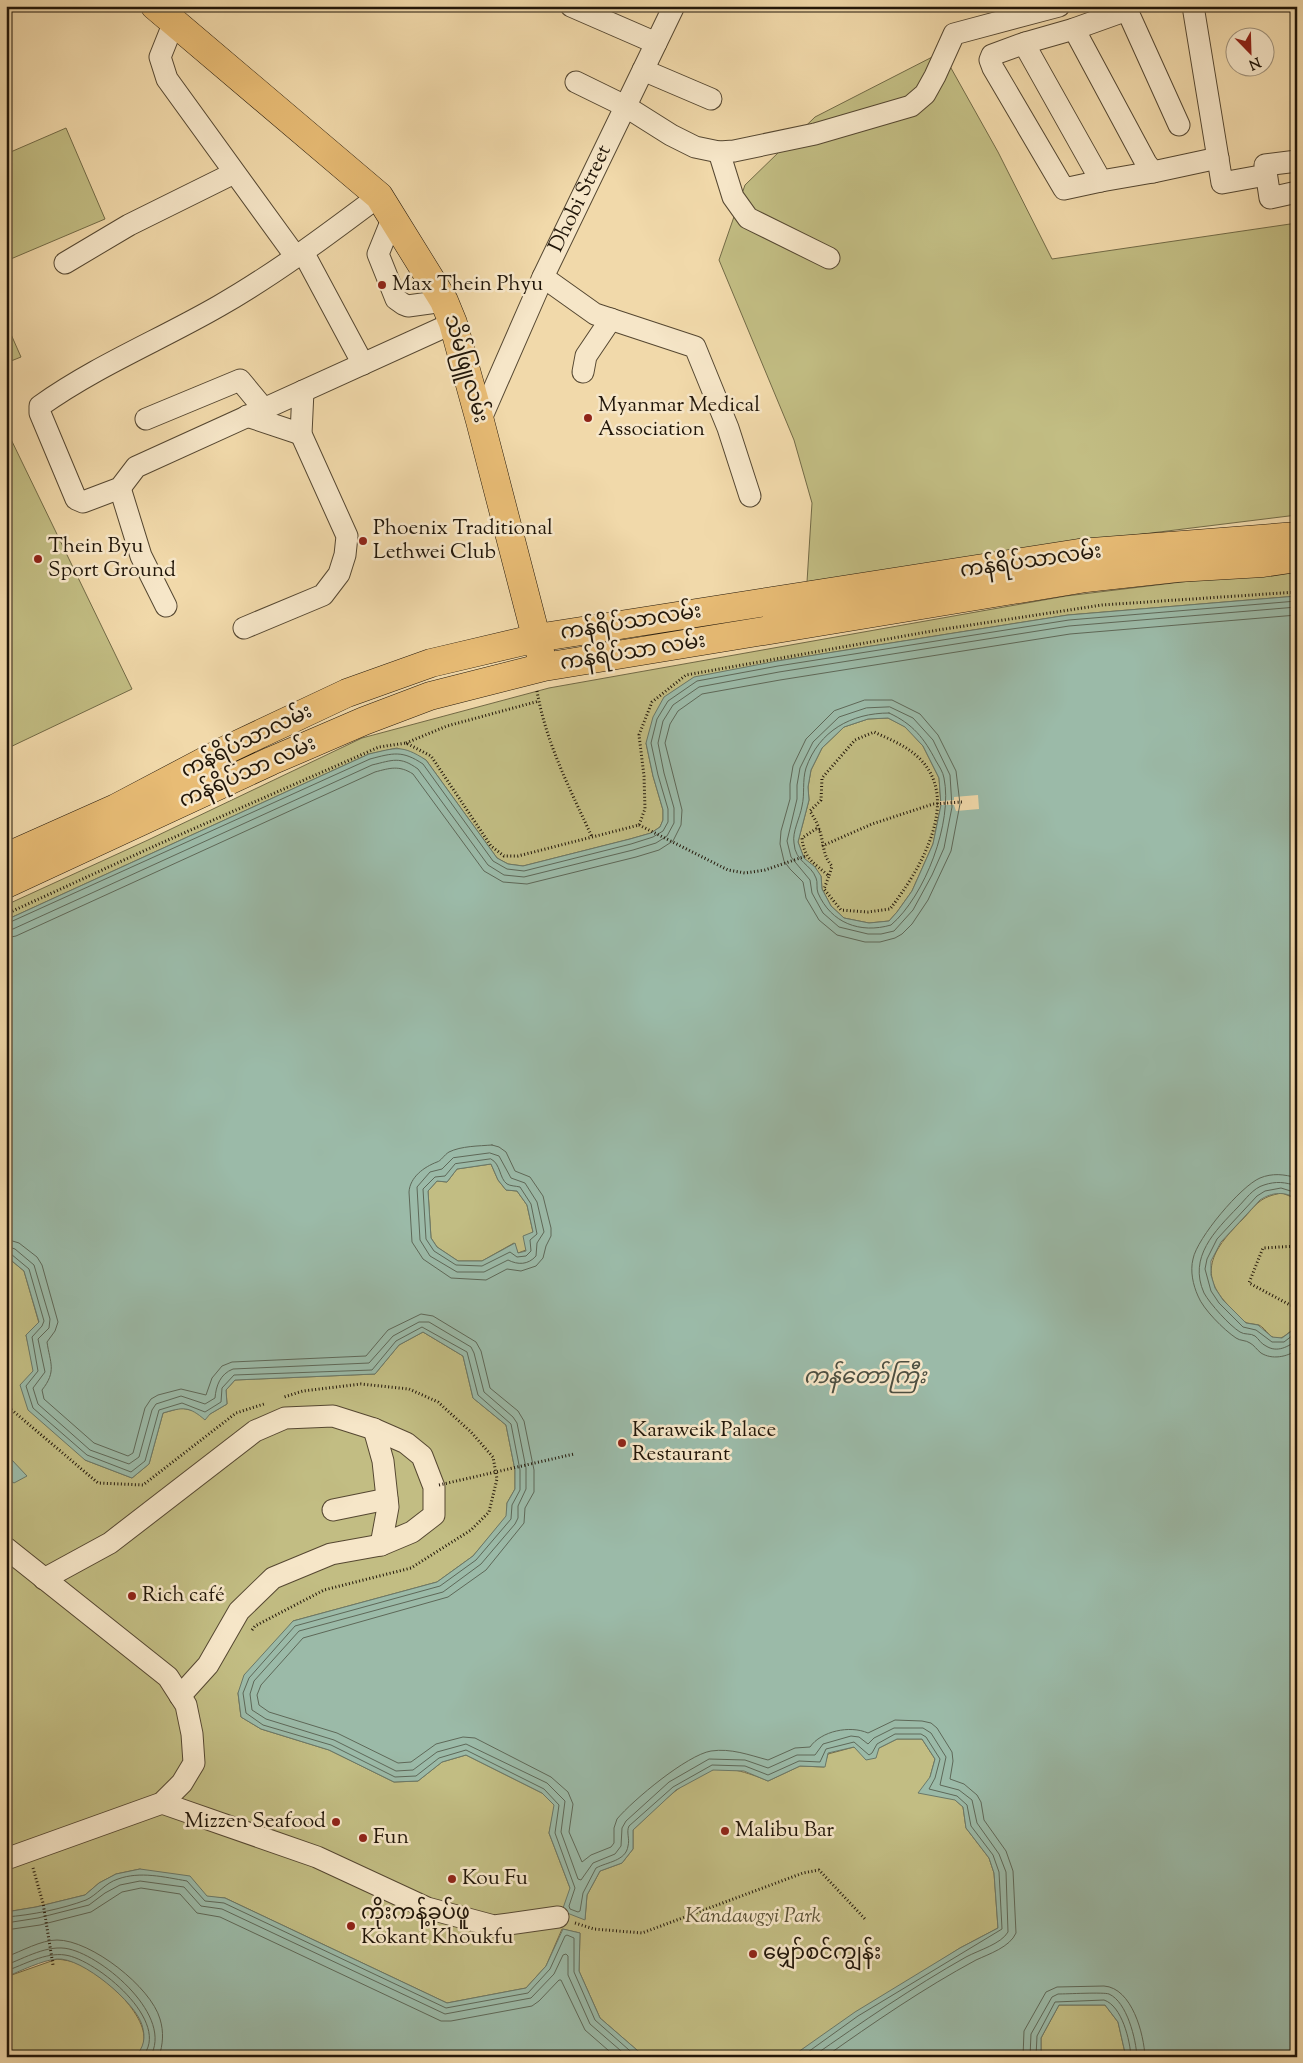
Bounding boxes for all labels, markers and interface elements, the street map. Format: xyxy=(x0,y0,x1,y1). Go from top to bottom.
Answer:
north arrow xyxy=(1226,28,1276,78)
text: N xyxy=(1245,51,1263,74)
street label: Dhobi Street xyxy=(542,140,620,258)
place label: Max Thein Phyu xyxy=(392,270,543,300)
marker: Max Thein Phyu xyxy=(376,279,388,291)
street label: သိမ်ဖြူလမ်း xyxy=(435,310,498,427)
place label: Myanmar Medical Association xyxy=(598,391,760,445)
marker: Myanmar Medical Association xyxy=(582,412,594,424)
place label: Phoenix Traditional Lethwei Club xyxy=(373,514,553,568)
place label: Thein Byu Sport Ground xyxy=(48,532,176,586)
street label: ကန်ရိပ်သာလမ်း xyxy=(958,534,1104,587)
marker: Phoenix Traditional Lethwei Club xyxy=(357,535,369,547)
marker: Thein Byu Sport Ground xyxy=(32,553,44,565)
street label: ကန်ရိပ်သာလမ်း xyxy=(558,594,704,649)
street label: ကန်ရိပ်သာ လမ်း xyxy=(558,624,708,679)
street label: ကန်ရိပ်သာလမ်း xyxy=(175,695,318,787)
street label: ကန်ရိပ်သာ လမ်း xyxy=(174,727,321,817)
water label: ကန်တော်ကြီး xyxy=(804,1360,928,1394)
place label: Karaweik Palace Restaurant xyxy=(632,1416,776,1470)
marker: Karaweik Palace Restaurant xyxy=(616,1437,628,1449)
place label: Rich café xyxy=(142,1581,225,1611)
marker: Rich café xyxy=(126,1590,138,1602)
place label: Mizzen Seafood xyxy=(185,1807,326,1837)
marker: Mizzen Seafood xyxy=(330,1816,342,1828)
place label: Malibu Bar xyxy=(735,1816,834,1846)
place label: Fun xyxy=(373,1823,409,1853)
marker: Malibu Bar xyxy=(719,1825,731,1837)
marker: Fun xyxy=(357,1832,369,1844)
place label: Kou Fu xyxy=(462,1864,528,1894)
marker: Kou Fu xyxy=(446,1873,458,1885)
place label: ကိုးကန့်ခုပ်ဖူ Kokant Khoukfu xyxy=(361,1896,513,1953)
park label: Kandawgyi Park xyxy=(685,1902,822,1932)
marker: ကိုးကန့်ခုပ်ဖူ Kokant Khoukfu xyxy=(345,1920,357,1932)
place label: မျှော်စင်ကျွန်း xyxy=(763,1936,881,1971)
marker: မျှော်စင်ကျွန်း xyxy=(747,1948,759,1960)

